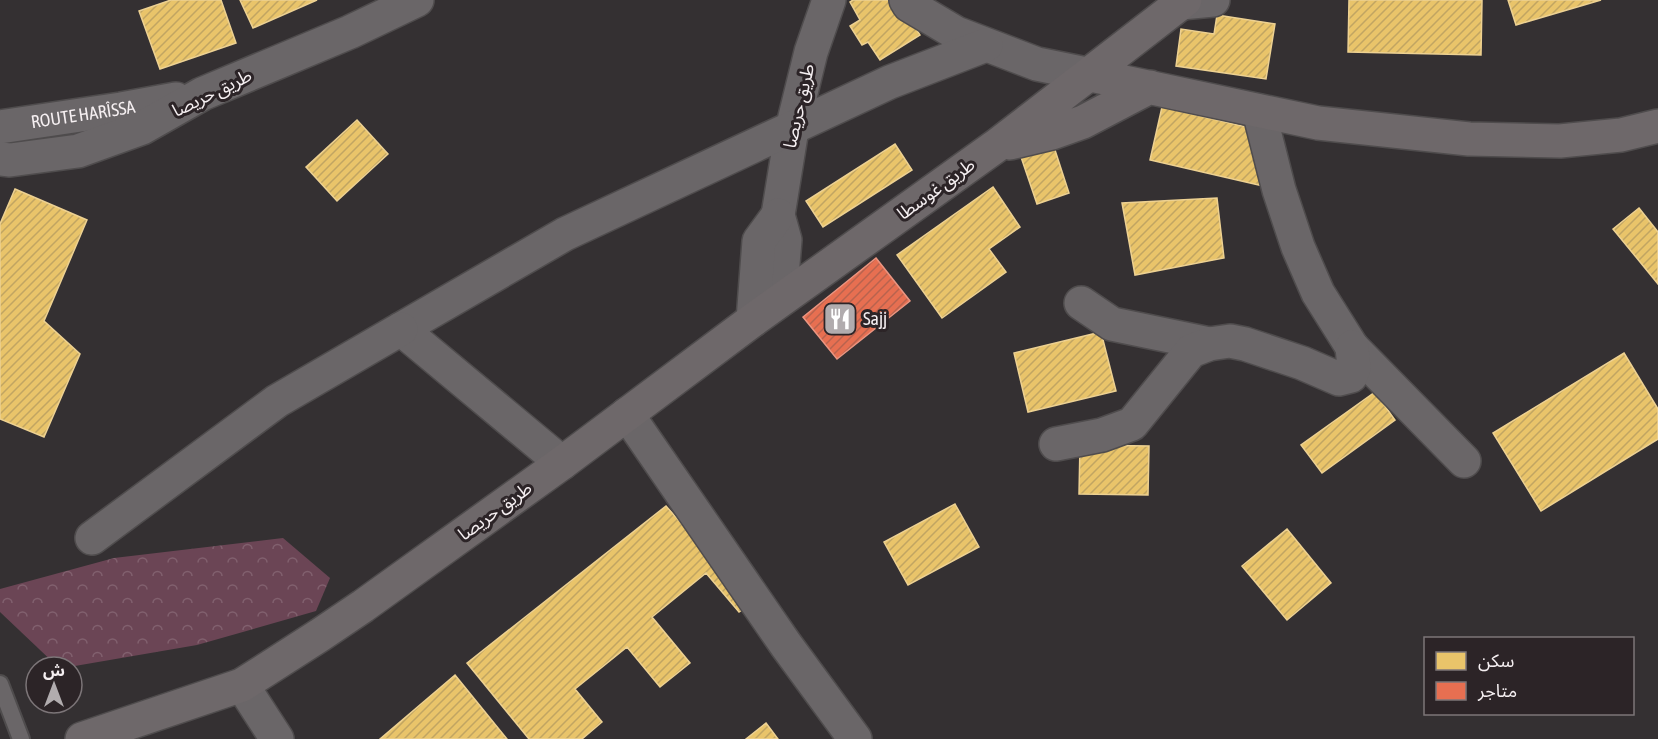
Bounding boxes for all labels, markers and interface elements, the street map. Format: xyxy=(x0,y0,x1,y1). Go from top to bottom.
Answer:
street label: طريق حريصا xyxy=(779,62,819,150)
street label: طريق حريصا xyxy=(169,64,255,122)
street label: ROUTE HARÎSSA xyxy=(30,96,137,132)
street label: طريق غوسطا xyxy=(893,153,979,225)
restaurant icon: Sajj xyxy=(822,301,858,337)
place label: Sajj xyxy=(863,308,887,329)
street label: طريق حريصا xyxy=(454,477,536,545)
legend xyxy=(1424,637,1634,715)
text: سكن xyxy=(1478,650,1514,672)
north arrow xyxy=(24,655,84,715)
text: ش xyxy=(43,661,65,680)
text: متاجر xyxy=(1477,680,1517,702)

